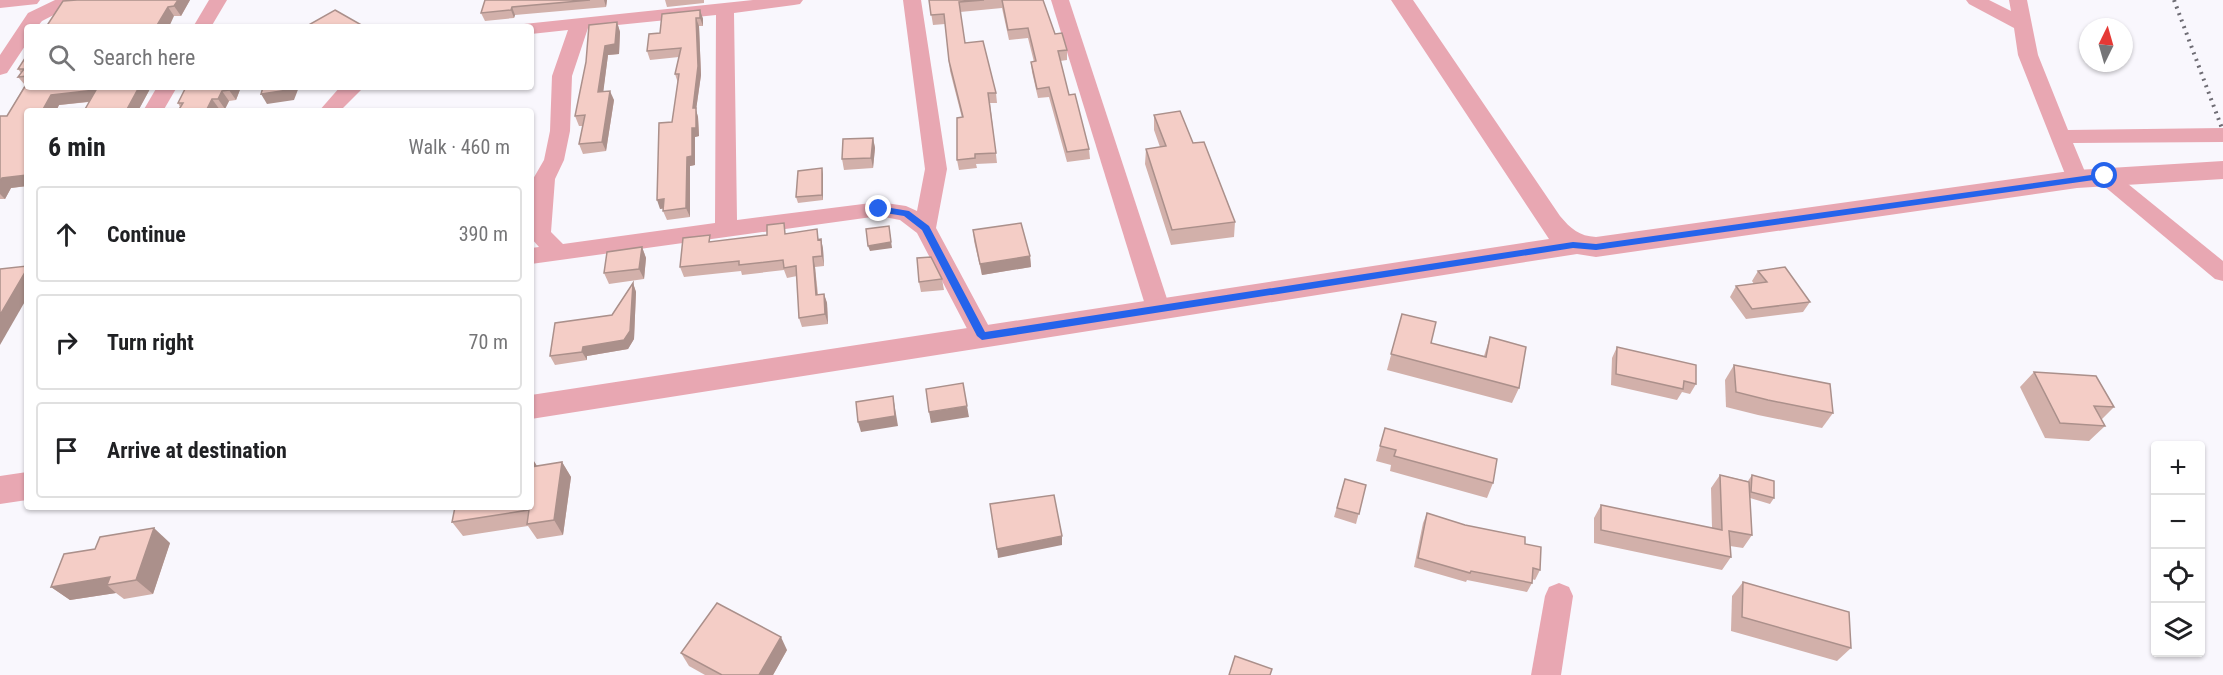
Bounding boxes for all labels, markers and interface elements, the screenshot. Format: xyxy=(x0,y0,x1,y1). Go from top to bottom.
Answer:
north arrow xyxy=(2079,18,2133,72)
search box xyxy=(24,24,534,90)
icon: search xyxy=(45,41,78,74)
text: Search here xyxy=(93,45,195,70)
text: 6 min xyxy=(48,132,106,162)
text: Walk · 460 m xyxy=(409,135,510,159)
route start xyxy=(2091,162,2117,188)
route end xyxy=(865,195,891,221)
icon: ahead xyxy=(50,218,83,251)
text: Continue xyxy=(107,222,186,247)
text: 390 m xyxy=(459,222,508,246)
icon: right xyxy=(50,326,83,359)
text: Turn right xyxy=(107,330,194,355)
text: 70 m xyxy=(469,330,508,354)
icon: arrive xyxy=(50,434,83,467)
text: Arrive at destination xyxy=(107,438,287,463)
map controls xyxy=(2151,441,2205,657)
button: + xyxy=(2151,441,2205,495)
button: − xyxy=(2151,495,2205,549)
button: locate xyxy=(2151,549,2205,603)
button: layers xyxy=(2151,603,2205,657)

